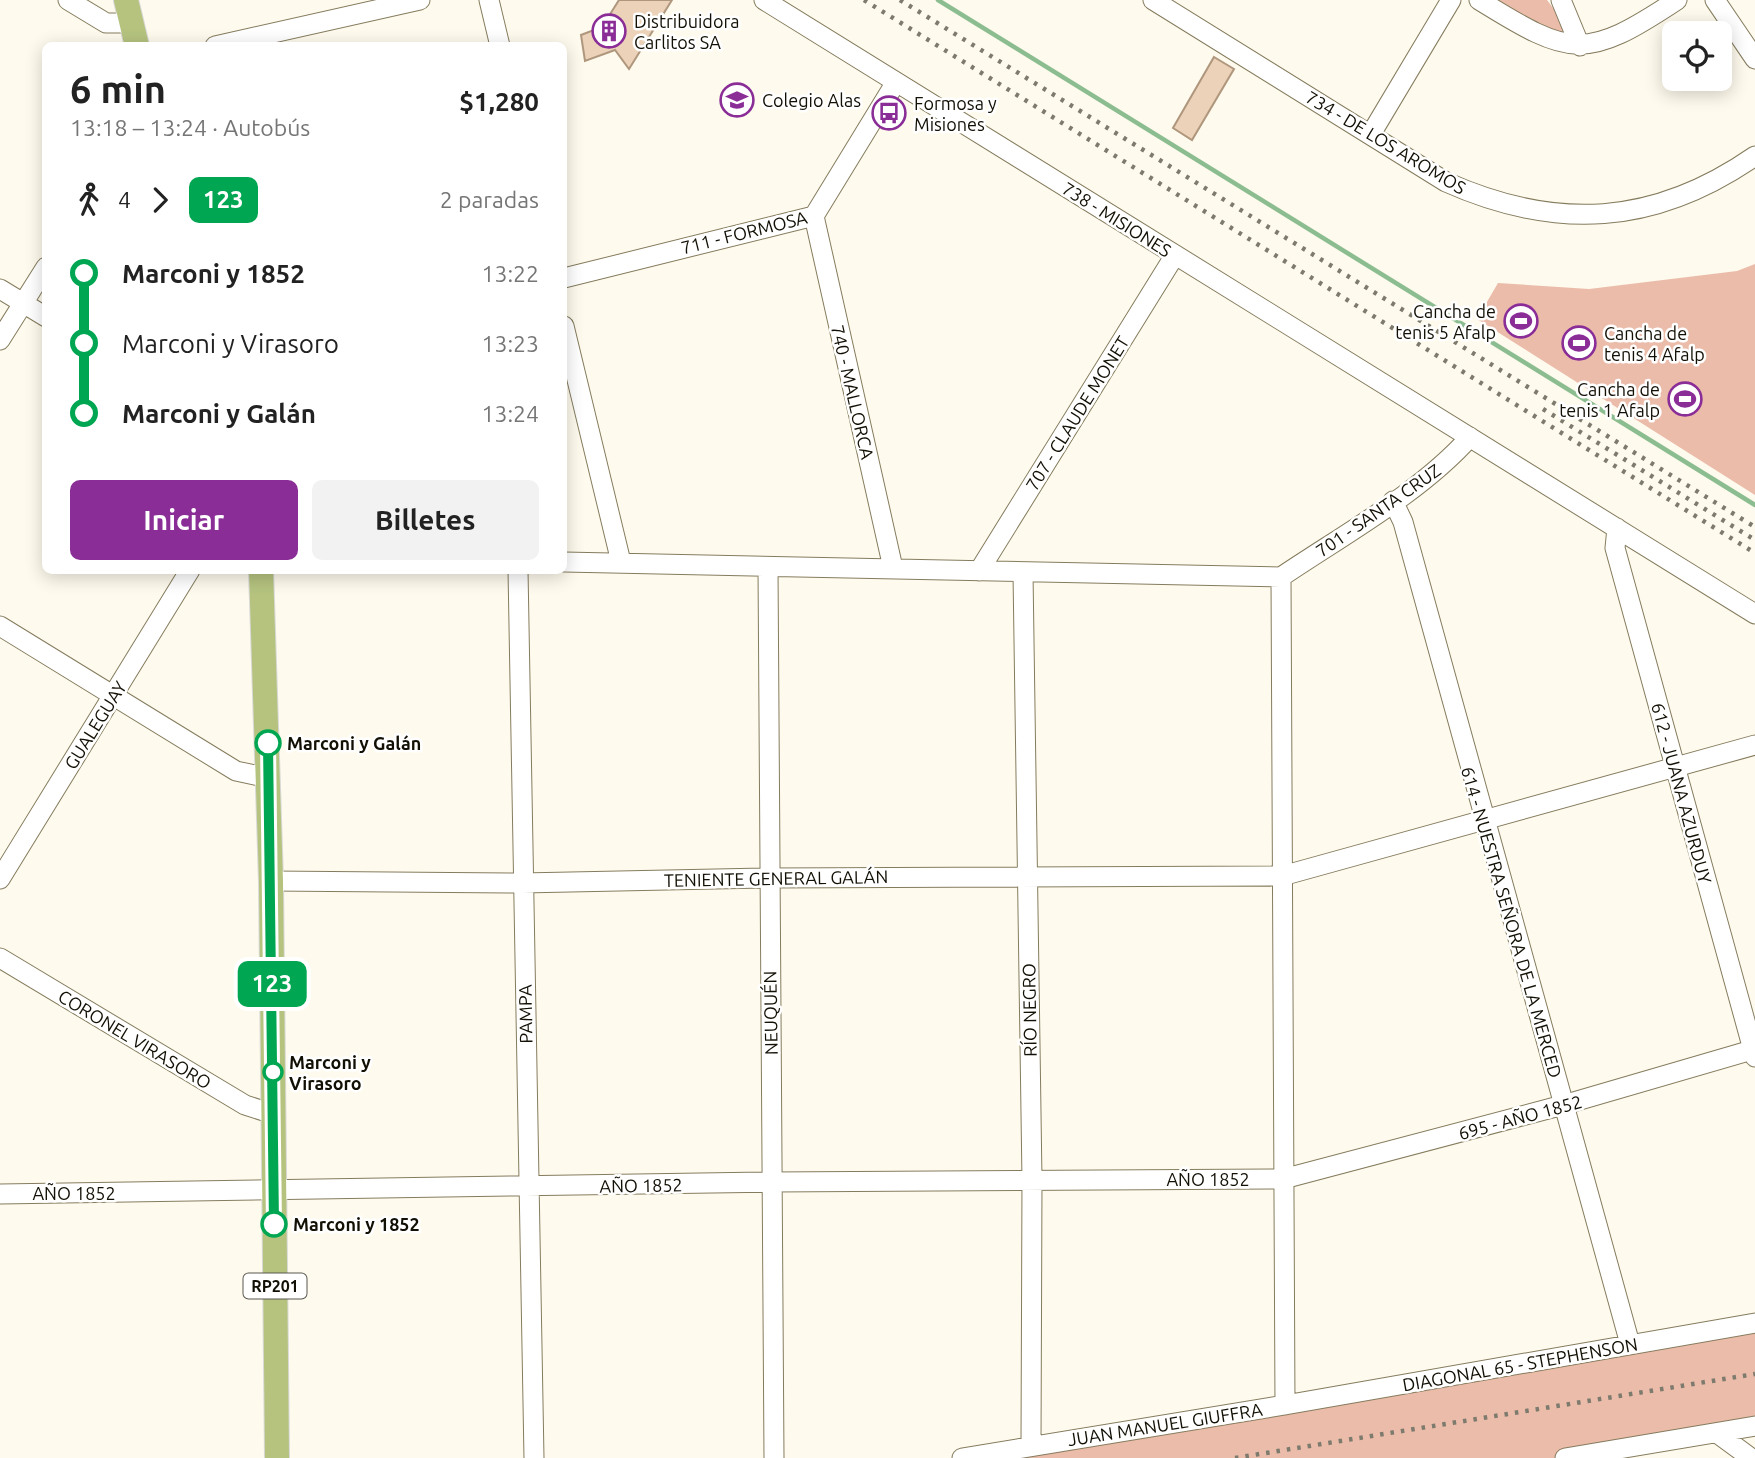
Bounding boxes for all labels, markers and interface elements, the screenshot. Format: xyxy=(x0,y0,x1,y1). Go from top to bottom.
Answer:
place label: Distribuidora Carlitos SA xyxy=(634,11,739,52)
building icon: Distribuidora Carlitos SA xyxy=(590,12,628,50)
map controls xyxy=(1662,21,1732,91)
button: locate xyxy=(1662,21,1732,91)
text: 6 min xyxy=(70,68,166,110)
school or university icon: Colegio Alas xyxy=(718,81,756,119)
street label: 734 - DE LOS AROMOS xyxy=(1302,86,1470,198)
text: $1,280 xyxy=(459,87,539,116)
place label: Colegio Alas xyxy=(762,90,861,110)
place label: Formosa y Misiones xyxy=(914,93,997,134)
bus stop icon: Formosa y Misiones xyxy=(870,94,908,132)
text: 13:18 – 13:24 · Autobús xyxy=(70,115,310,140)
street label: 738 - MISIONES xyxy=(1059,178,1175,260)
icon: walk xyxy=(70,181,108,219)
icon: forward xyxy=(141,181,179,219)
text: 123 xyxy=(203,186,244,213)
text: 4 xyxy=(118,187,131,212)
text: 2 paradas xyxy=(440,187,539,212)
street label: 711 - FORMOSA xyxy=(679,207,809,257)
text: Marconi y 1852 xyxy=(122,259,305,288)
text: 13:22 xyxy=(481,261,539,286)
place label: Cancha de tenis 5 Afalp xyxy=(1395,301,1496,342)
sports icon: Cancha de tenis 5 Afalp xyxy=(1502,302,1540,340)
street label: 740 - MALLORCA xyxy=(828,323,878,461)
place label: Cancha de tenis 4 Afalp xyxy=(1604,323,1705,364)
sports icon: Cancha de tenis 4 Afalp xyxy=(1560,324,1598,362)
text: Marconi y Virasoro xyxy=(122,329,339,358)
text: 13:23 xyxy=(481,331,539,356)
street label: 707 - CLAUDE MONET xyxy=(1021,332,1133,494)
place label: Cancha de tenis 1 Afalp xyxy=(1559,379,1660,420)
sports icon: Cancha de tenis 1 Afalp xyxy=(1666,380,1704,418)
text: Marconi y Galán xyxy=(122,399,316,428)
text: 13:24 xyxy=(481,401,539,426)
street label: 701 - SANTA CRUZ xyxy=(1312,460,1444,560)
button: Iniciar xyxy=(70,480,298,560)
button: Billetes xyxy=(312,480,539,560)
street label: GUALEGUAY xyxy=(60,677,130,773)
street label: 612 - JUANA AZURDUY xyxy=(1648,700,1716,886)
marker: Marconi y Galán xyxy=(255,730,281,756)
place label: Marconi y Galán xyxy=(287,733,421,753)
street label: 614 - NUESTRA SEÑORA DE LA MERCED xyxy=(1458,764,1567,1080)
street label: TENIENTE GENERAL GALÁN xyxy=(664,865,888,890)
line badge: 123 xyxy=(232,961,312,1007)
street label: RÍO NEGRO xyxy=(1017,963,1040,1057)
text: 123 xyxy=(252,970,292,997)
street label: NEUQUÉN xyxy=(758,971,782,1055)
street label: PAMPA xyxy=(514,984,536,1044)
street label: CORONEL VIRASORO xyxy=(55,985,215,1093)
place label: Marconi y Virasoro xyxy=(289,1052,371,1093)
marker: Marconi y Virasoro xyxy=(263,1062,283,1082)
street label: 695 - AÑO 1852 xyxy=(1456,1090,1584,1143)
street label: AÑO 1852 xyxy=(1166,1168,1250,1189)
street label: AÑO 1852 xyxy=(599,1173,683,1196)
street label: AÑO 1852 xyxy=(32,1182,116,1203)
marker: Marconi y 1852 xyxy=(261,1211,287,1237)
place label: Marconi y 1852 xyxy=(293,1214,420,1234)
road number: RP201 xyxy=(244,1274,306,1298)
street label: DIAGONAL 65 - STEPHENSON xyxy=(1401,1333,1639,1395)
street label: JUAN MANUEL GIUFFRA xyxy=(1066,1399,1264,1449)

